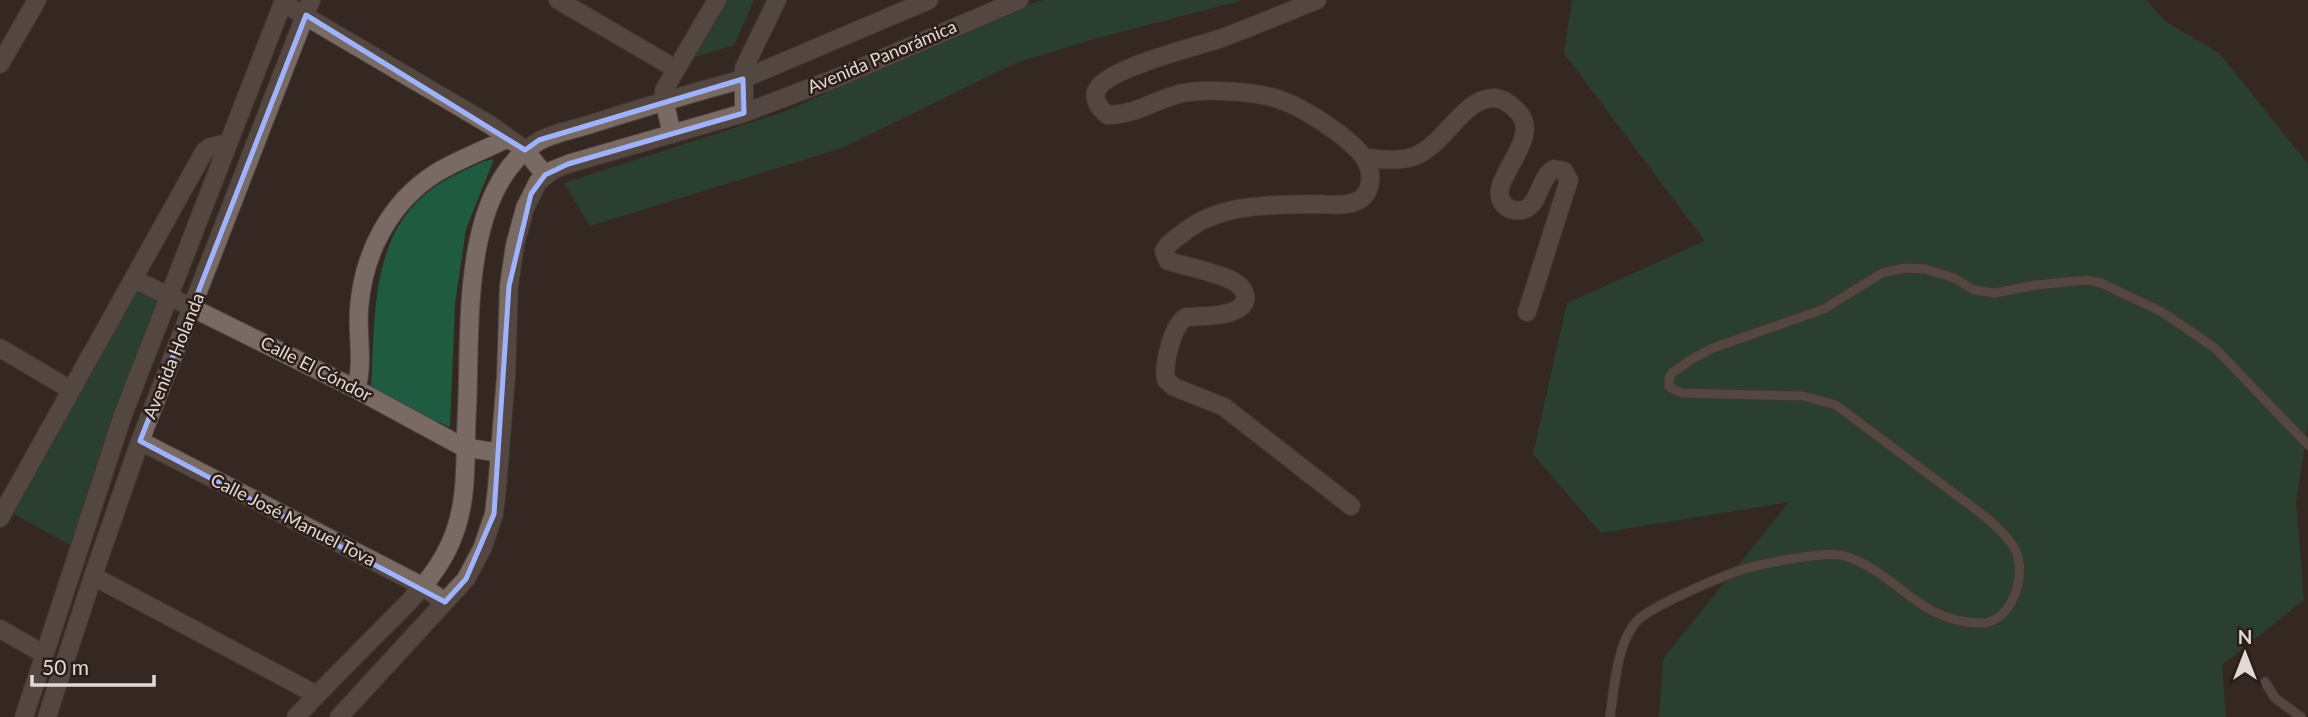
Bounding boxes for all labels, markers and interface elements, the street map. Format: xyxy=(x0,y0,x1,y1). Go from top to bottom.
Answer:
street label: Avenida Panorámica xyxy=(804,15,959,97)
street label: Avenida Holanda xyxy=(138,289,208,422)
street label: Calle El Cóndor xyxy=(257,331,376,406)
street label: Calle José Manuel Tova xyxy=(207,468,380,570)
north arrow xyxy=(2210,619,2280,689)
text: N xyxy=(2238,625,2252,648)
scale bar xyxy=(32,644,154,688)
text: 50 m xyxy=(42,654,89,679)

